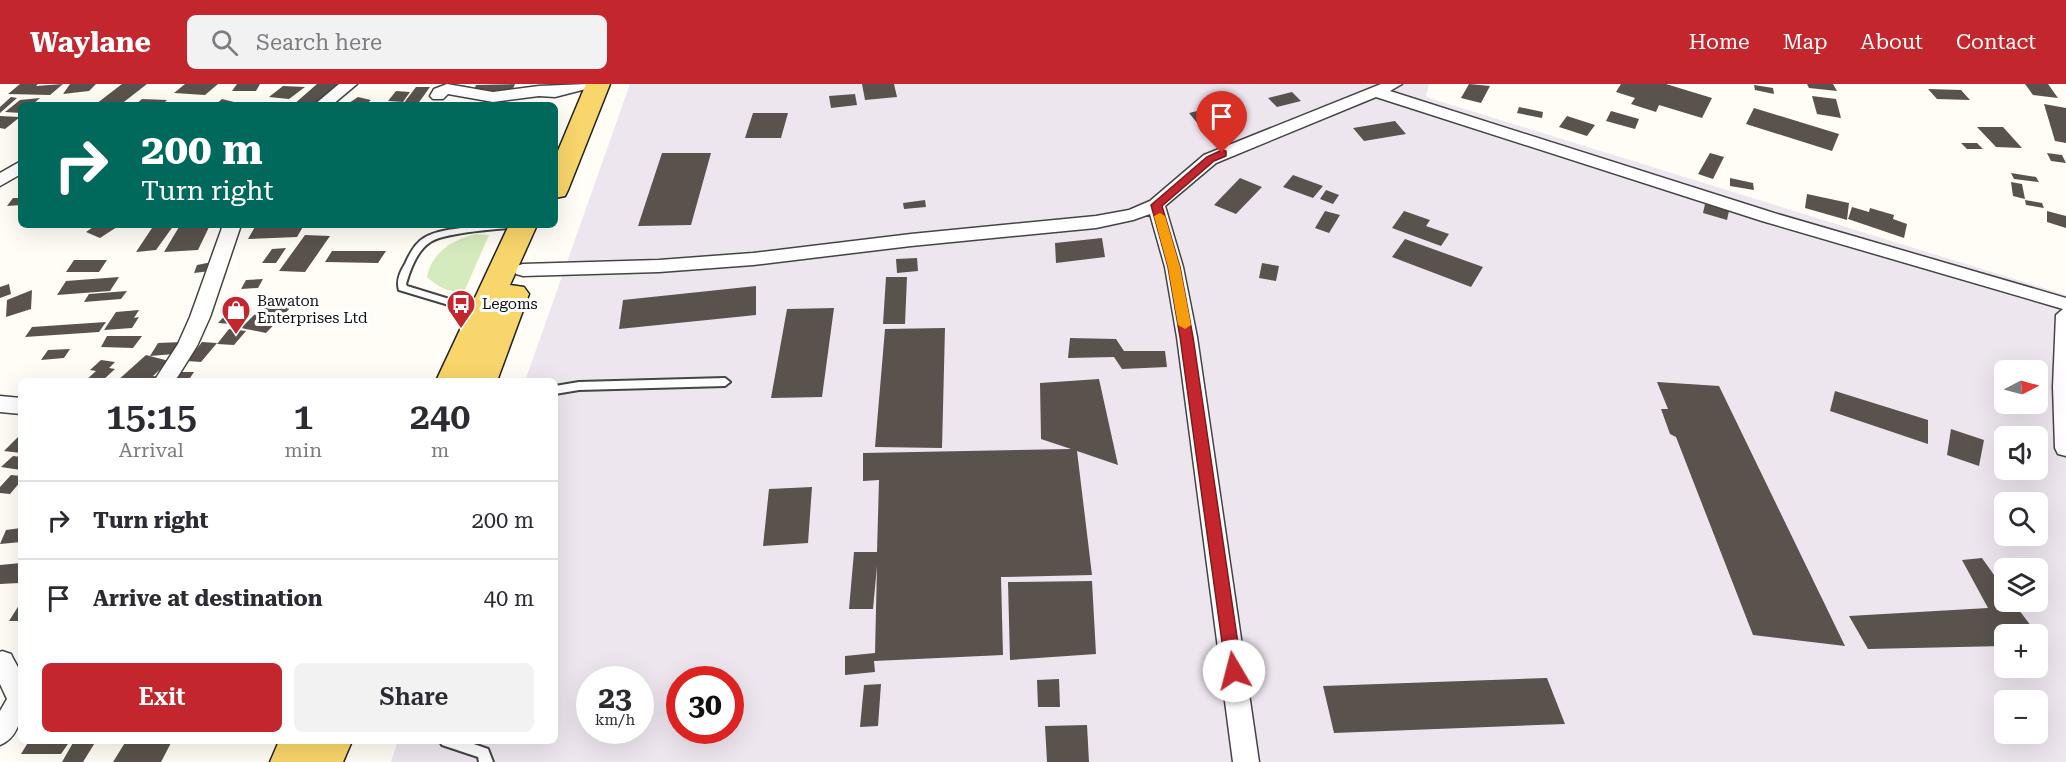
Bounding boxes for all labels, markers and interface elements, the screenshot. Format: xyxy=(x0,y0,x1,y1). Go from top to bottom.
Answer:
search box xyxy=(187,15,607,69)
text: Waylane xyxy=(30,26,151,59)
icon: search xyxy=(208,26,241,59)
text: Search here xyxy=(256,30,382,55)
text: Home xyxy=(1689,30,1750,54)
text: Map xyxy=(1783,30,1828,54)
text: About xyxy=(1861,30,1923,54)
text: Contact xyxy=(1956,30,2036,54)
pin xyxy=(1196,91,1247,153)
icon: arrive xyxy=(1205,100,1238,133)
text: 200 m xyxy=(141,125,263,174)
icon: right xyxy=(42,126,120,204)
text: Turn right xyxy=(141,175,274,207)
bus stop icon: Legoms xyxy=(445,288,477,330)
place label: Bawaton Enterprises Ltd xyxy=(257,292,368,327)
shop icon: Bawaton Enterprises Ltd xyxy=(220,294,252,336)
place label: Legoms xyxy=(482,295,538,313)
north arrow xyxy=(1994,360,2048,414)
map controls xyxy=(1994,360,2048,744)
text: 15:15 xyxy=(106,396,197,438)
text: 1 xyxy=(293,396,313,438)
text: 240 xyxy=(410,396,470,438)
button: sound xyxy=(1994,426,2048,480)
text: Arrival xyxy=(119,438,184,462)
text: min xyxy=(285,438,322,462)
text: m xyxy=(431,438,449,462)
button: search xyxy=(1994,492,2048,546)
icon: right xyxy=(42,504,75,537)
text: Turn right xyxy=(93,508,208,533)
text: 200 m xyxy=(471,508,534,533)
button: layers xyxy=(1994,558,2048,612)
icon: arrive xyxy=(42,582,75,615)
text: Arrive at destination xyxy=(93,586,322,611)
text: 40 m xyxy=(484,586,534,611)
button: + xyxy=(1994,624,2048,678)
position arrow xyxy=(1202,639,1266,703)
button: Exit xyxy=(42,663,282,732)
button: Share xyxy=(294,663,534,732)
speed limit sign: 30 xyxy=(666,666,744,744)
text: 23 xyxy=(598,680,632,715)
button: − xyxy=(1994,690,2048,744)
text: km/h xyxy=(595,711,635,729)

